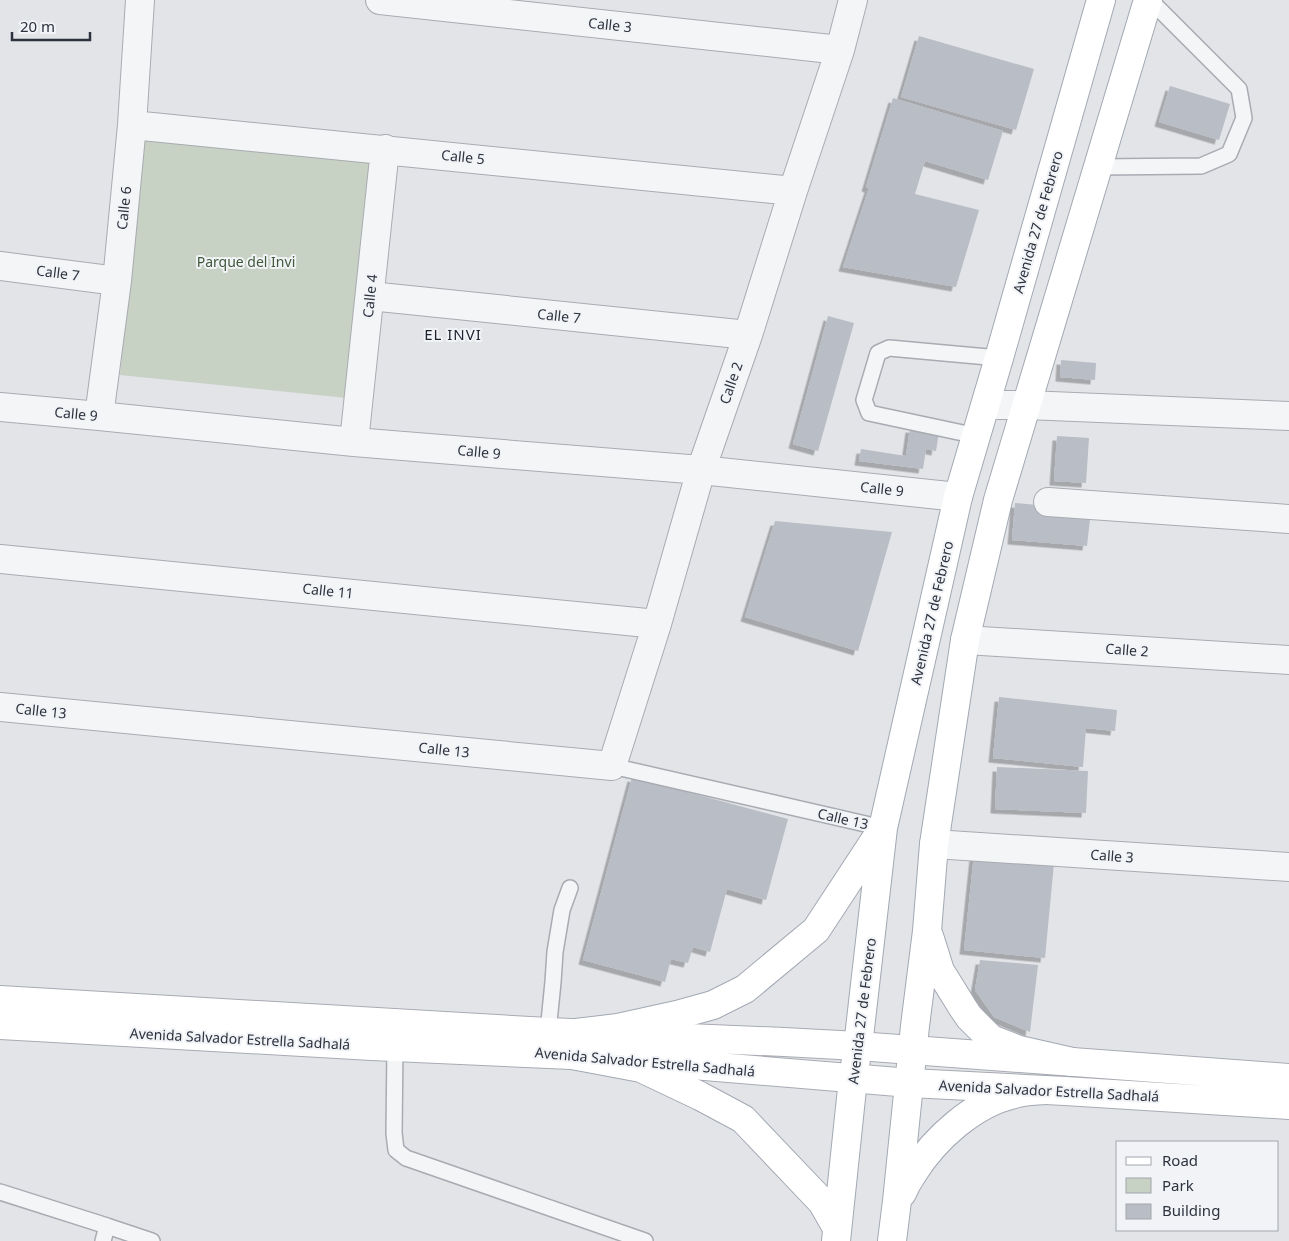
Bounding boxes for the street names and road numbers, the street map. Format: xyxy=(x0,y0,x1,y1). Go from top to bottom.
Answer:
street label: Calle 3 xyxy=(587,13,633,36)
street label: Calle 5 xyxy=(440,145,486,168)
street label: Avenida 27 de Febrero xyxy=(1008,148,1067,295)
street label: Calle 6 xyxy=(112,185,135,231)
street label: Calle 7 xyxy=(35,260,81,285)
street label: Calle 4 xyxy=(358,273,381,319)
street label: Calle 7 xyxy=(536,304,582,327)
street label: Calle 2 xyxy=(714,359,747,406)
street label: Calle 9 xyxy=(54,402,99,425)
street label: Calle 9 xyxy=(457,440,502,463)
street label: Calle 9 xyxy=(859,477,905,500)
street label: Avenida 27 de Febrero xyxy=(906,539,957,687)
street label: Calle 11 xyxy=(301,578,355,603)
street label: Calle 2 xyxy=(1105,639,1149,660)
street label: Calle 13 xyxy=(14,698,68,723)
street label: Calle 13 xyxy=(417,737,471,762)
street label: Calle 13 xyxy=(816,803,870,834)
street label: Calle 3 xyxy=(1090,845,1134,866)
street label: Avenida 27 de Febrero xyxy=(843,937,880,1085)
street label: Avenida Salvador Estrella Sadhalá xyxy=(129,1023,351,1054)
street label: Avenida Salvador Estrella Sadhalá xyxy=(534,1042,756,1081)
street label: Avenida Salvador Estrella Sadhalá xyxy=(938,1075,1160,1106)

